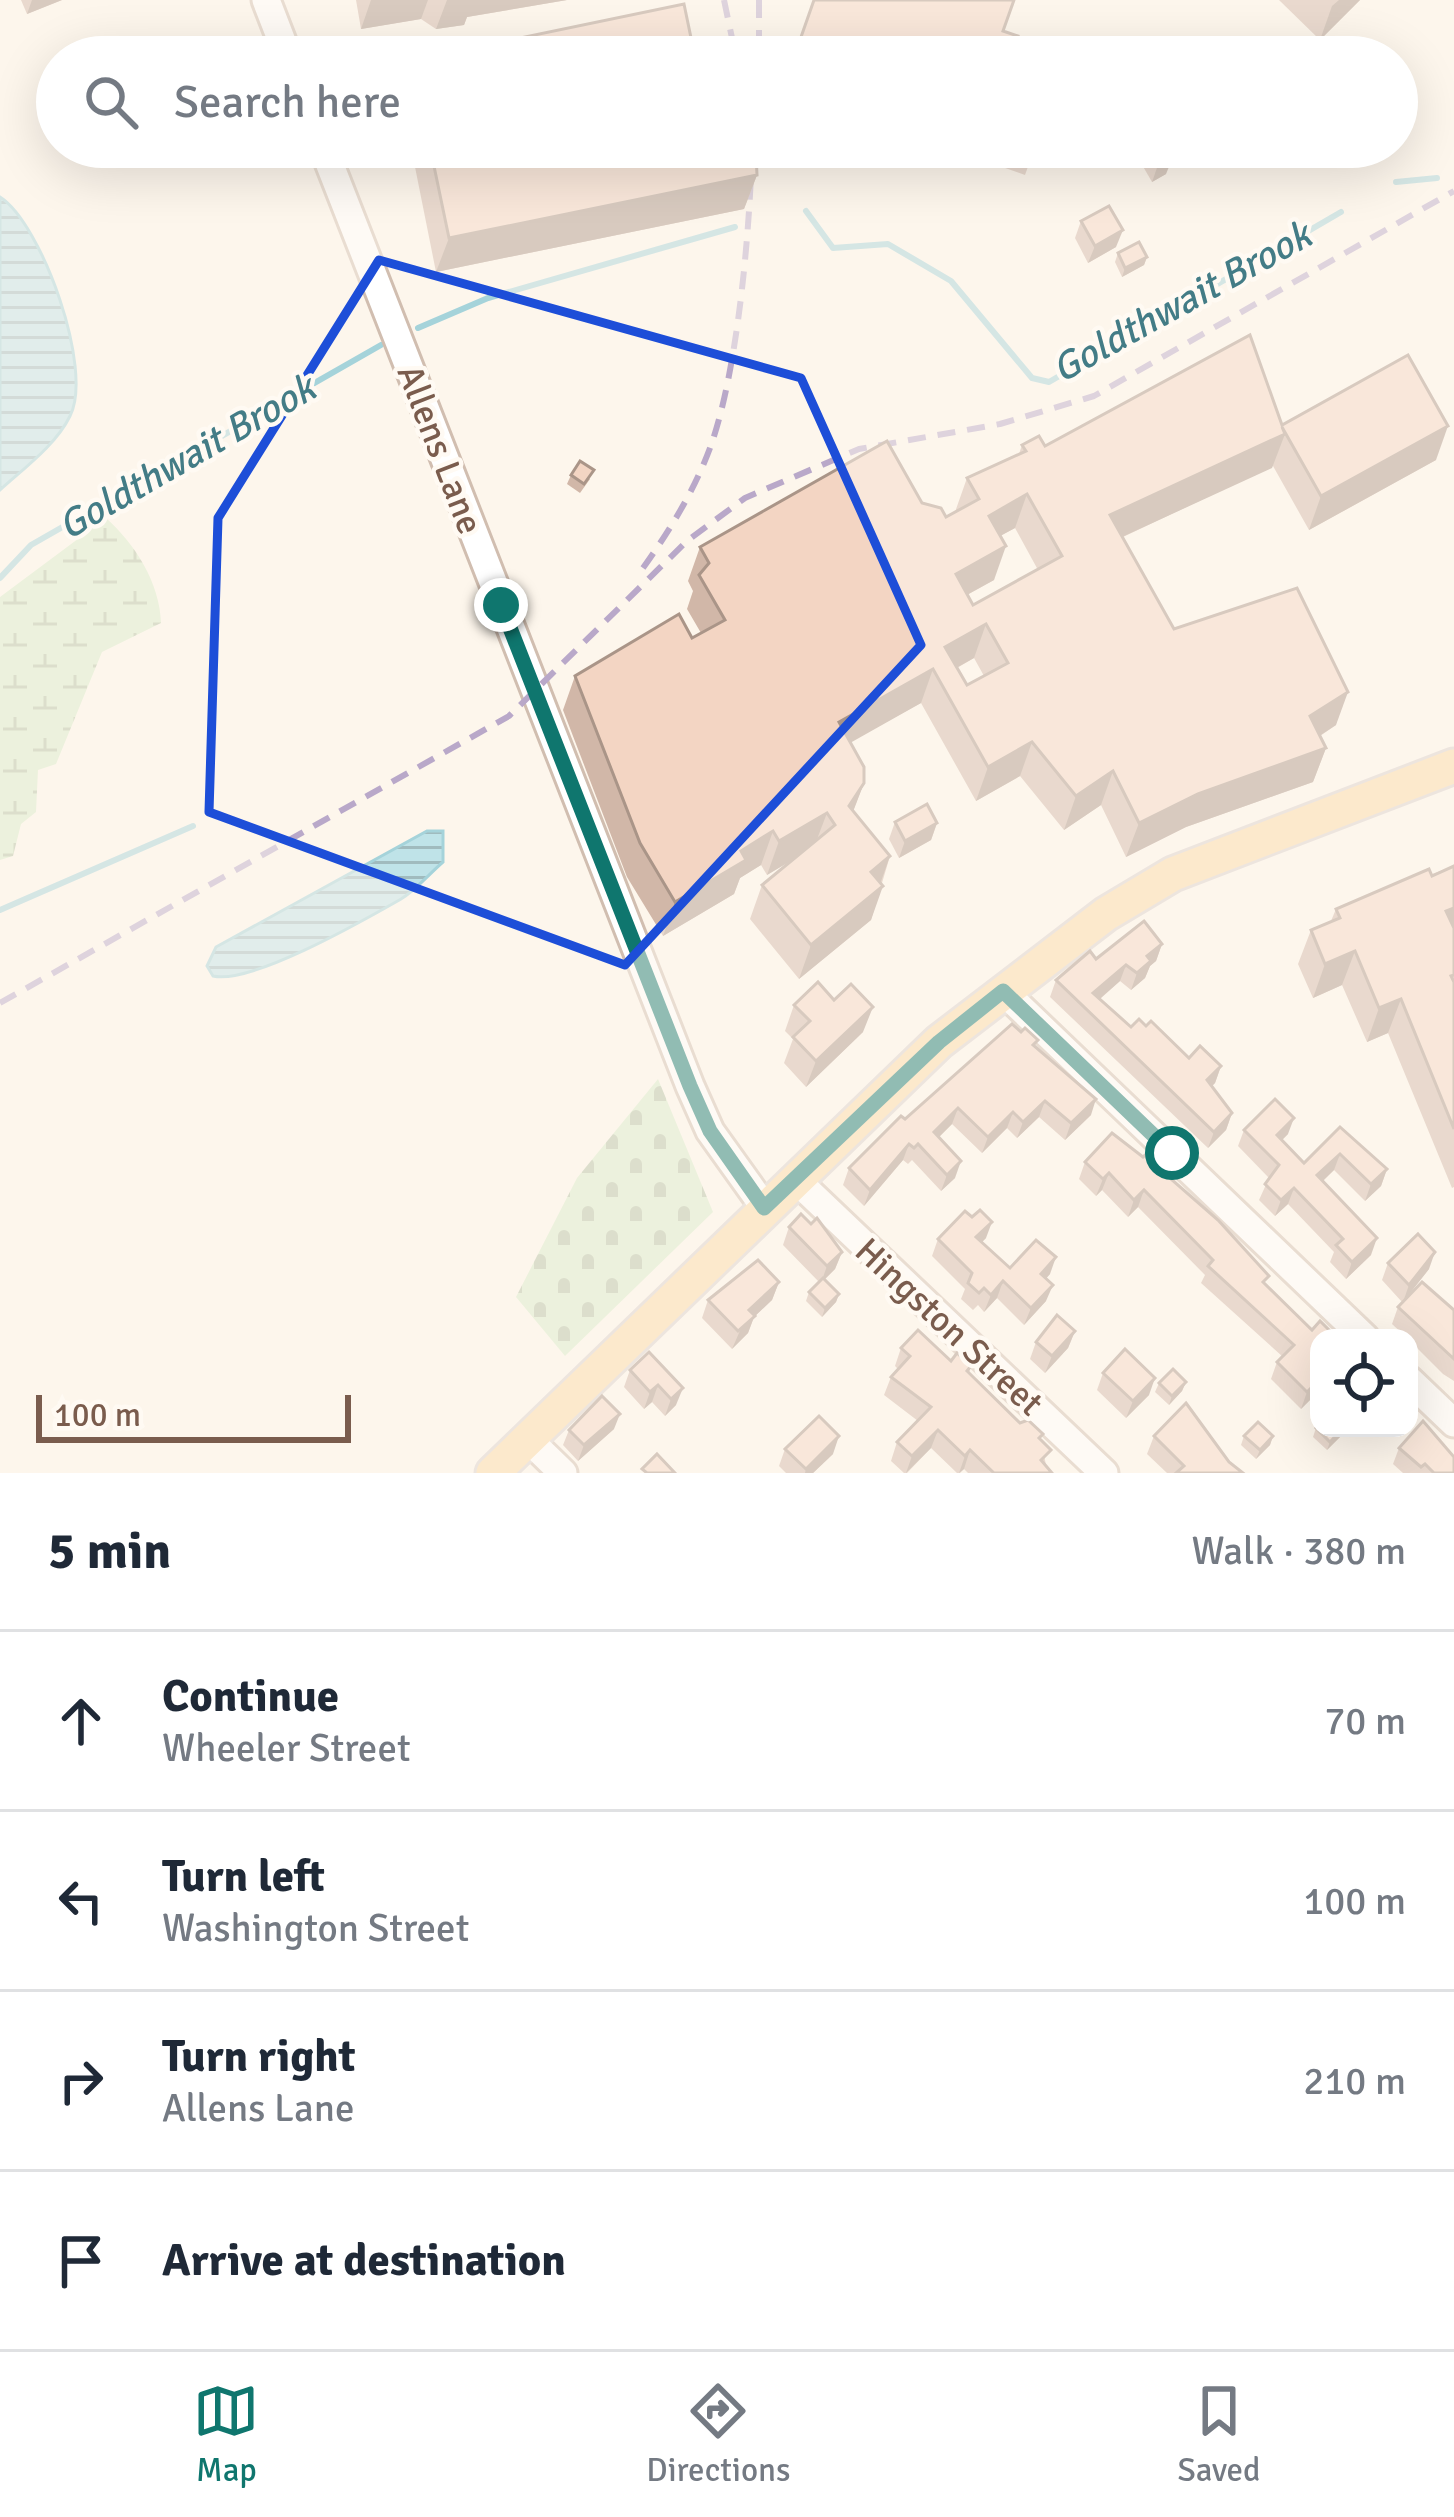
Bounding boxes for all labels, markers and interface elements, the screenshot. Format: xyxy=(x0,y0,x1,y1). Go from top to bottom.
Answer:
search box xyxy=(36,36,1418,168)
icon: search xyxy=(78,69,144,135)
text: Search here xyxy=(174,75,401,130)
water label: Goldthwait Brook xyxy=(1044,209,1322,393)
street label: Allens Lane xyxy=(387,359,492,541)
water label: Goldthwait Brook xyxy=(50,362,326,550)
route end xyxy=(474,578,528,632)
route start xyxy=(1145,1126,1199,1180)
street label: Hingston Street xyxy=(846,1229,1052,1426)
map controls xyxy=(1310,1329,1418,1437)
button: locate xyxy=(1310,1329,1418,1437)
scale bar xyxy=(36,1389,351,1442)
text: 100 m xyxy=(54,1395,141,1436)
text: 5 min xyxy=(48,1520,171,1583)
text: Walk · 380 m xyxy=(1192,1527,1406,1575)
text: Continue xyxy=(162,1669,339,1724)
icon: ahead xyxy=(48,1688,114,1754)
text: 70 m xyxy=(1324,1697,1406,1745)
text: Wheeler Street xyxy=(162,1724,411,1772)
text: Turn left xyxy=(162,1849,325,1904)
icon: left xyxy=(48,1868,114,1934)
text: 100 m xyxy=(1303,1877,1406,1925)
text: Washington Street xyxy=(162,1904,469,1952)
text: Turn right xyxy=(162,2029,356,2084)
icon: right xyxy=(48,2048,114,2114)
text: 210 m xyxy=(1303,2057,1406,2105)
text: Allens Lane xyxy=(162,2084,355,2132)
icon: arrive xyxy=(48,2228,114,2294)
text: Arrive at destination xyxy=(162,2233,566,2288)
tab: Map xyxy=(193,2378,259,2491)
tab: Directions xyxy=(646,2378,791,2491)
tab: Saved xyxy=(1177,2378,1261,2491)

